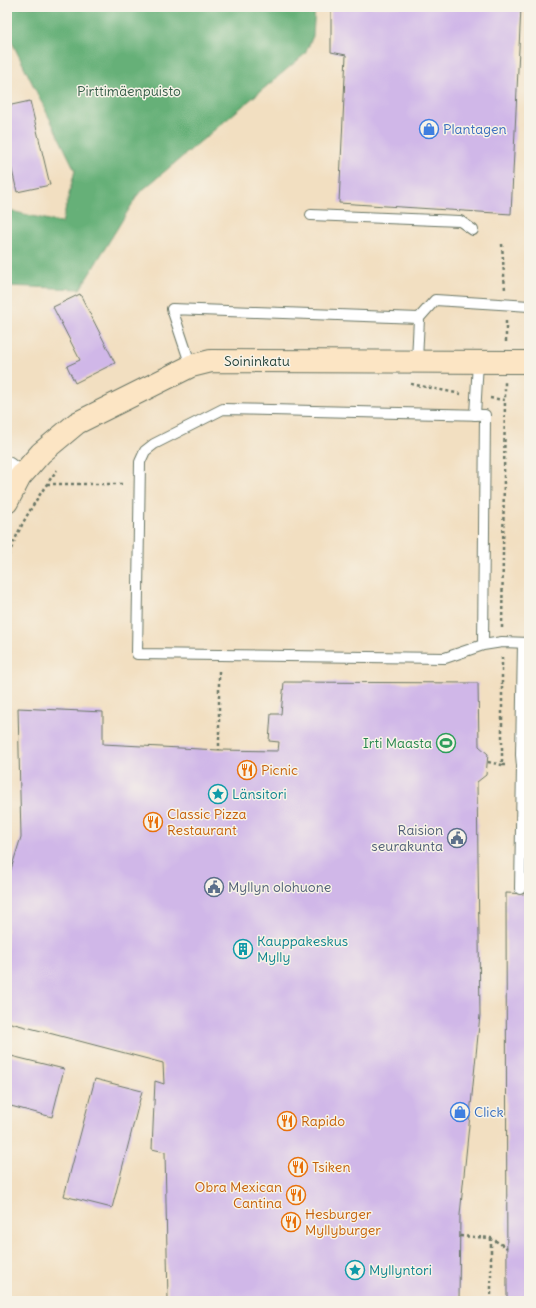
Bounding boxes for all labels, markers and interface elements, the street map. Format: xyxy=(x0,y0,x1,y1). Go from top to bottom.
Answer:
park label: Pirttimäenpuisto xyxy=(77,82,181,100)
shop icon: Plantagen xyxy=(418,118,440,140)
place label: Plantagen xyxy=(443,120,507,138)
street label: Soininkatu xyxy=(224,352,290,370)
sports icon: Irti Maasta xyxy=(435,732,457,754)
place label: Irti Maasta xyxy=(363,734,432,752)
restaurant icon: Picnic xyxy=(236,759,258,781)
place label: Picnic xyxy=(261,761,298,779)
place icon: Länsitori xyxy=(207,783,229,805)
place label: Länsitori xyxy=(232,785,287,803)
place label: Classic Pizza Restaurant xyxy=(167,805,247,839)
restaurant icon: Classic Pizza Restaurant xyxy=(142,811,164,833)
place label: Raision seurakunta xyxy=(371,821,443,855)
public building icon: Raision seurakunta xyxy=(446,827,468,849)
public building icon: Myllyn olohuone xyxy=(203,876,225,898)
place label: Myllyn olohuone xyxy=(228,878,331,896)
place label: Kauppakeskus Mylly xyxy=(257,932,348,966)
building icon: Kauppakeskus Mylly xyxy=(232,938,254,960)
shop icon: Click xyxy=(449,1101,471,1123)
place label: Click xyxy=(474,1103,504,1121)
restaurant icon: Rapido xyxy=(276,1110,298,1132)
place label: Rapido xyxy=(301,1112,345,1130)
restaurant icon: Tsiken xyxy=(287,1156,309,1178)
place label: Tsiken xyxy=(312,1158,351,1176)
place label: Obra Mexican Cantina xyxy=(195,1178,282,1212)
restaurant icon: Obra Mexican Cantina xyxy=(285,1184,307,1206)
place label: Hesburger Myllyburger xyxy=(305,1205,381,1239)
restaurant icon: Hesburger Myllyburger xyxy=(280,1211,302,1233)
place icon: Myllyntori xyxy=(344,1259,366,1281)
place label: Myllyntori xyxy=(369,1261,432,1279)

